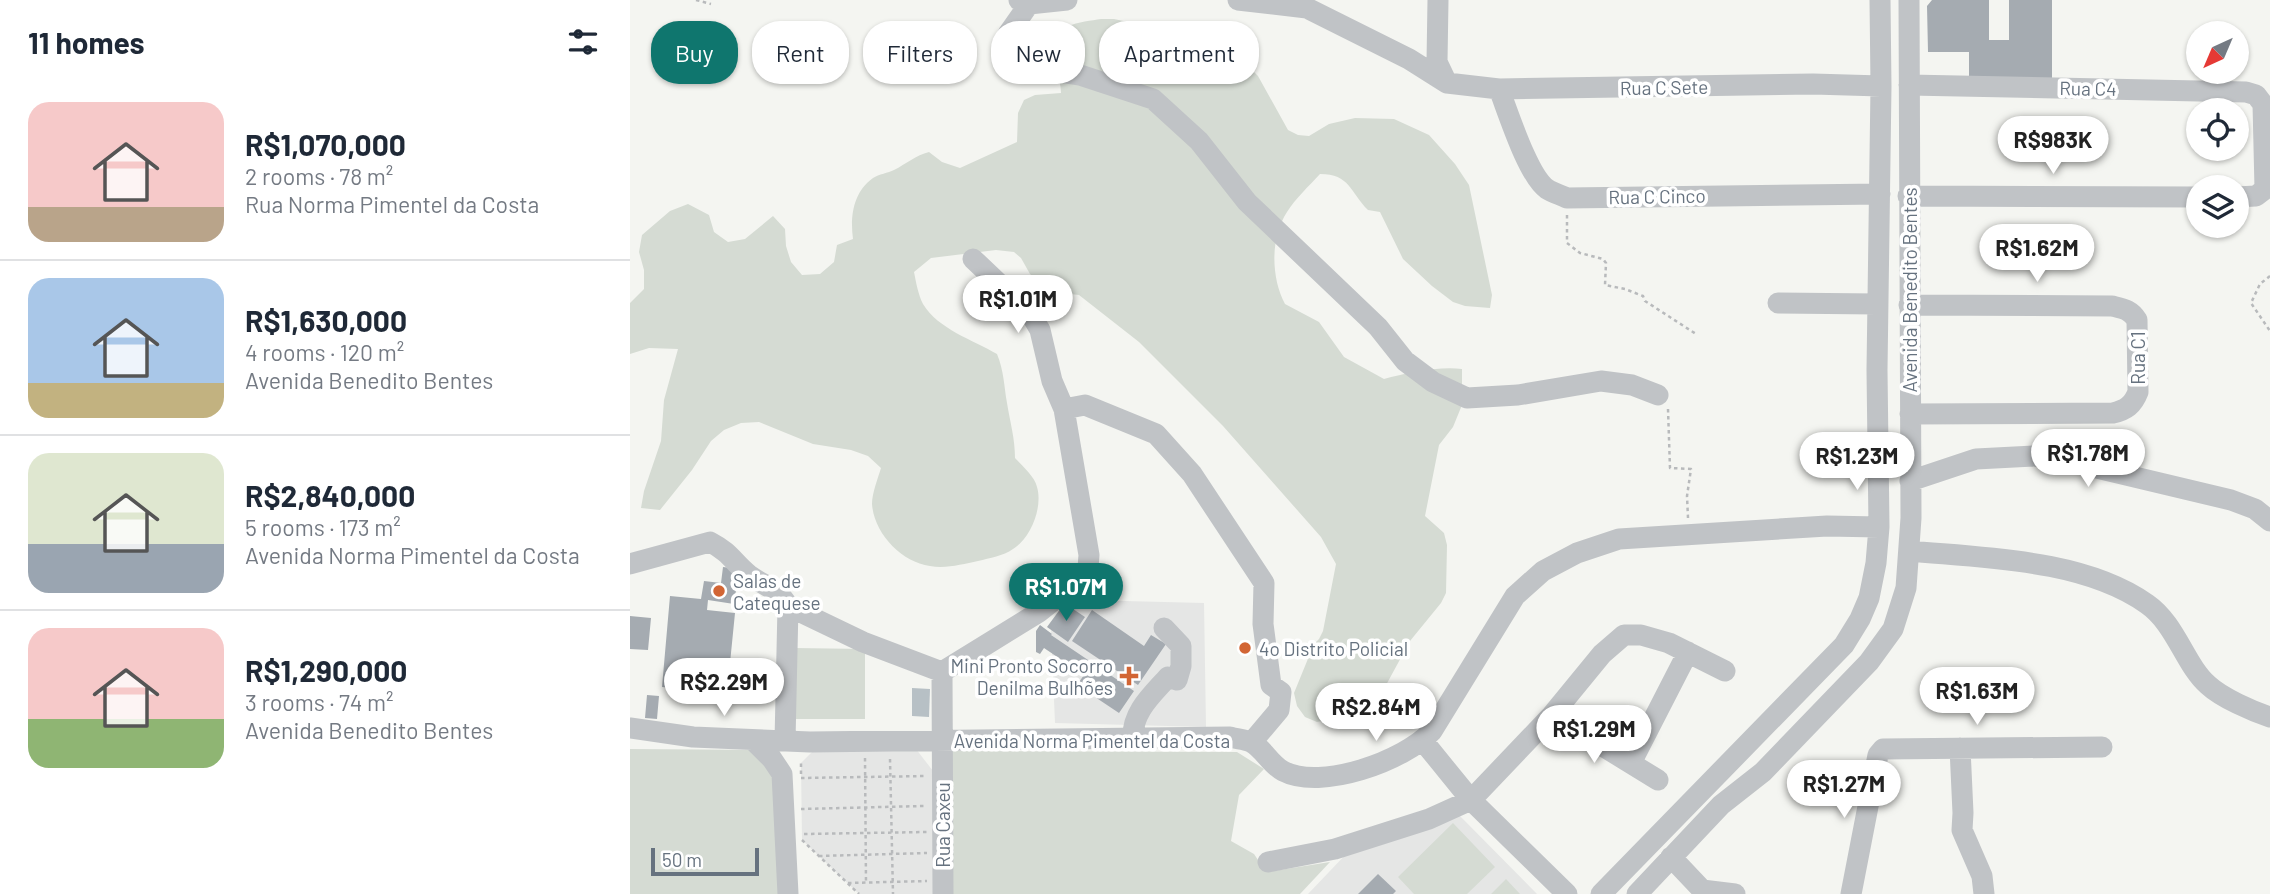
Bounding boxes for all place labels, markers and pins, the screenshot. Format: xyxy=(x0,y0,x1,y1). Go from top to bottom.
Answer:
pin: R$983K xyxy=(1996,116,2110,176)
pin: R$1.62M xyxy=(1972,224,2102,284)
pin: R$1.01M xyxy=(953,276,1083,335)
pin: R$1.78M xyxy=(2023,430,2153,489)
pin: R$1.23M xyxy=(1792,433,1922,492)
pin: R$1.07M xyxy=(1001,564,1131,623)
place label: Salas de Catequese xyxy=(733,569,821,614)
marker: Salas de Catequese xyxy=(711,583,727,599)
place label: 4o Distrito Policial xyxy=(1259,637,1408,660)
marker: 4o Distrito Policial xyxy=(1237,640,1253,656)
place label: Mini Pronto Socorro Denilma Bulhões xyxy=(951,654,1113,699)
pin: R$2.29M xyxy=(659,658,789,718)
marker: Mini Pronto Socorro Denilma Bulhões xyxy=(1119,666,1139,686)
pin: R$1.63M xyxy=(1912,668,2042,727)
pin: R$2.84M xyxy=(1311,684,1441,743)
pin: R$1.29M xyxy=(1529,706,1659,765)
pin: R$1.27M xyxy=(1779,760,1909,820)

